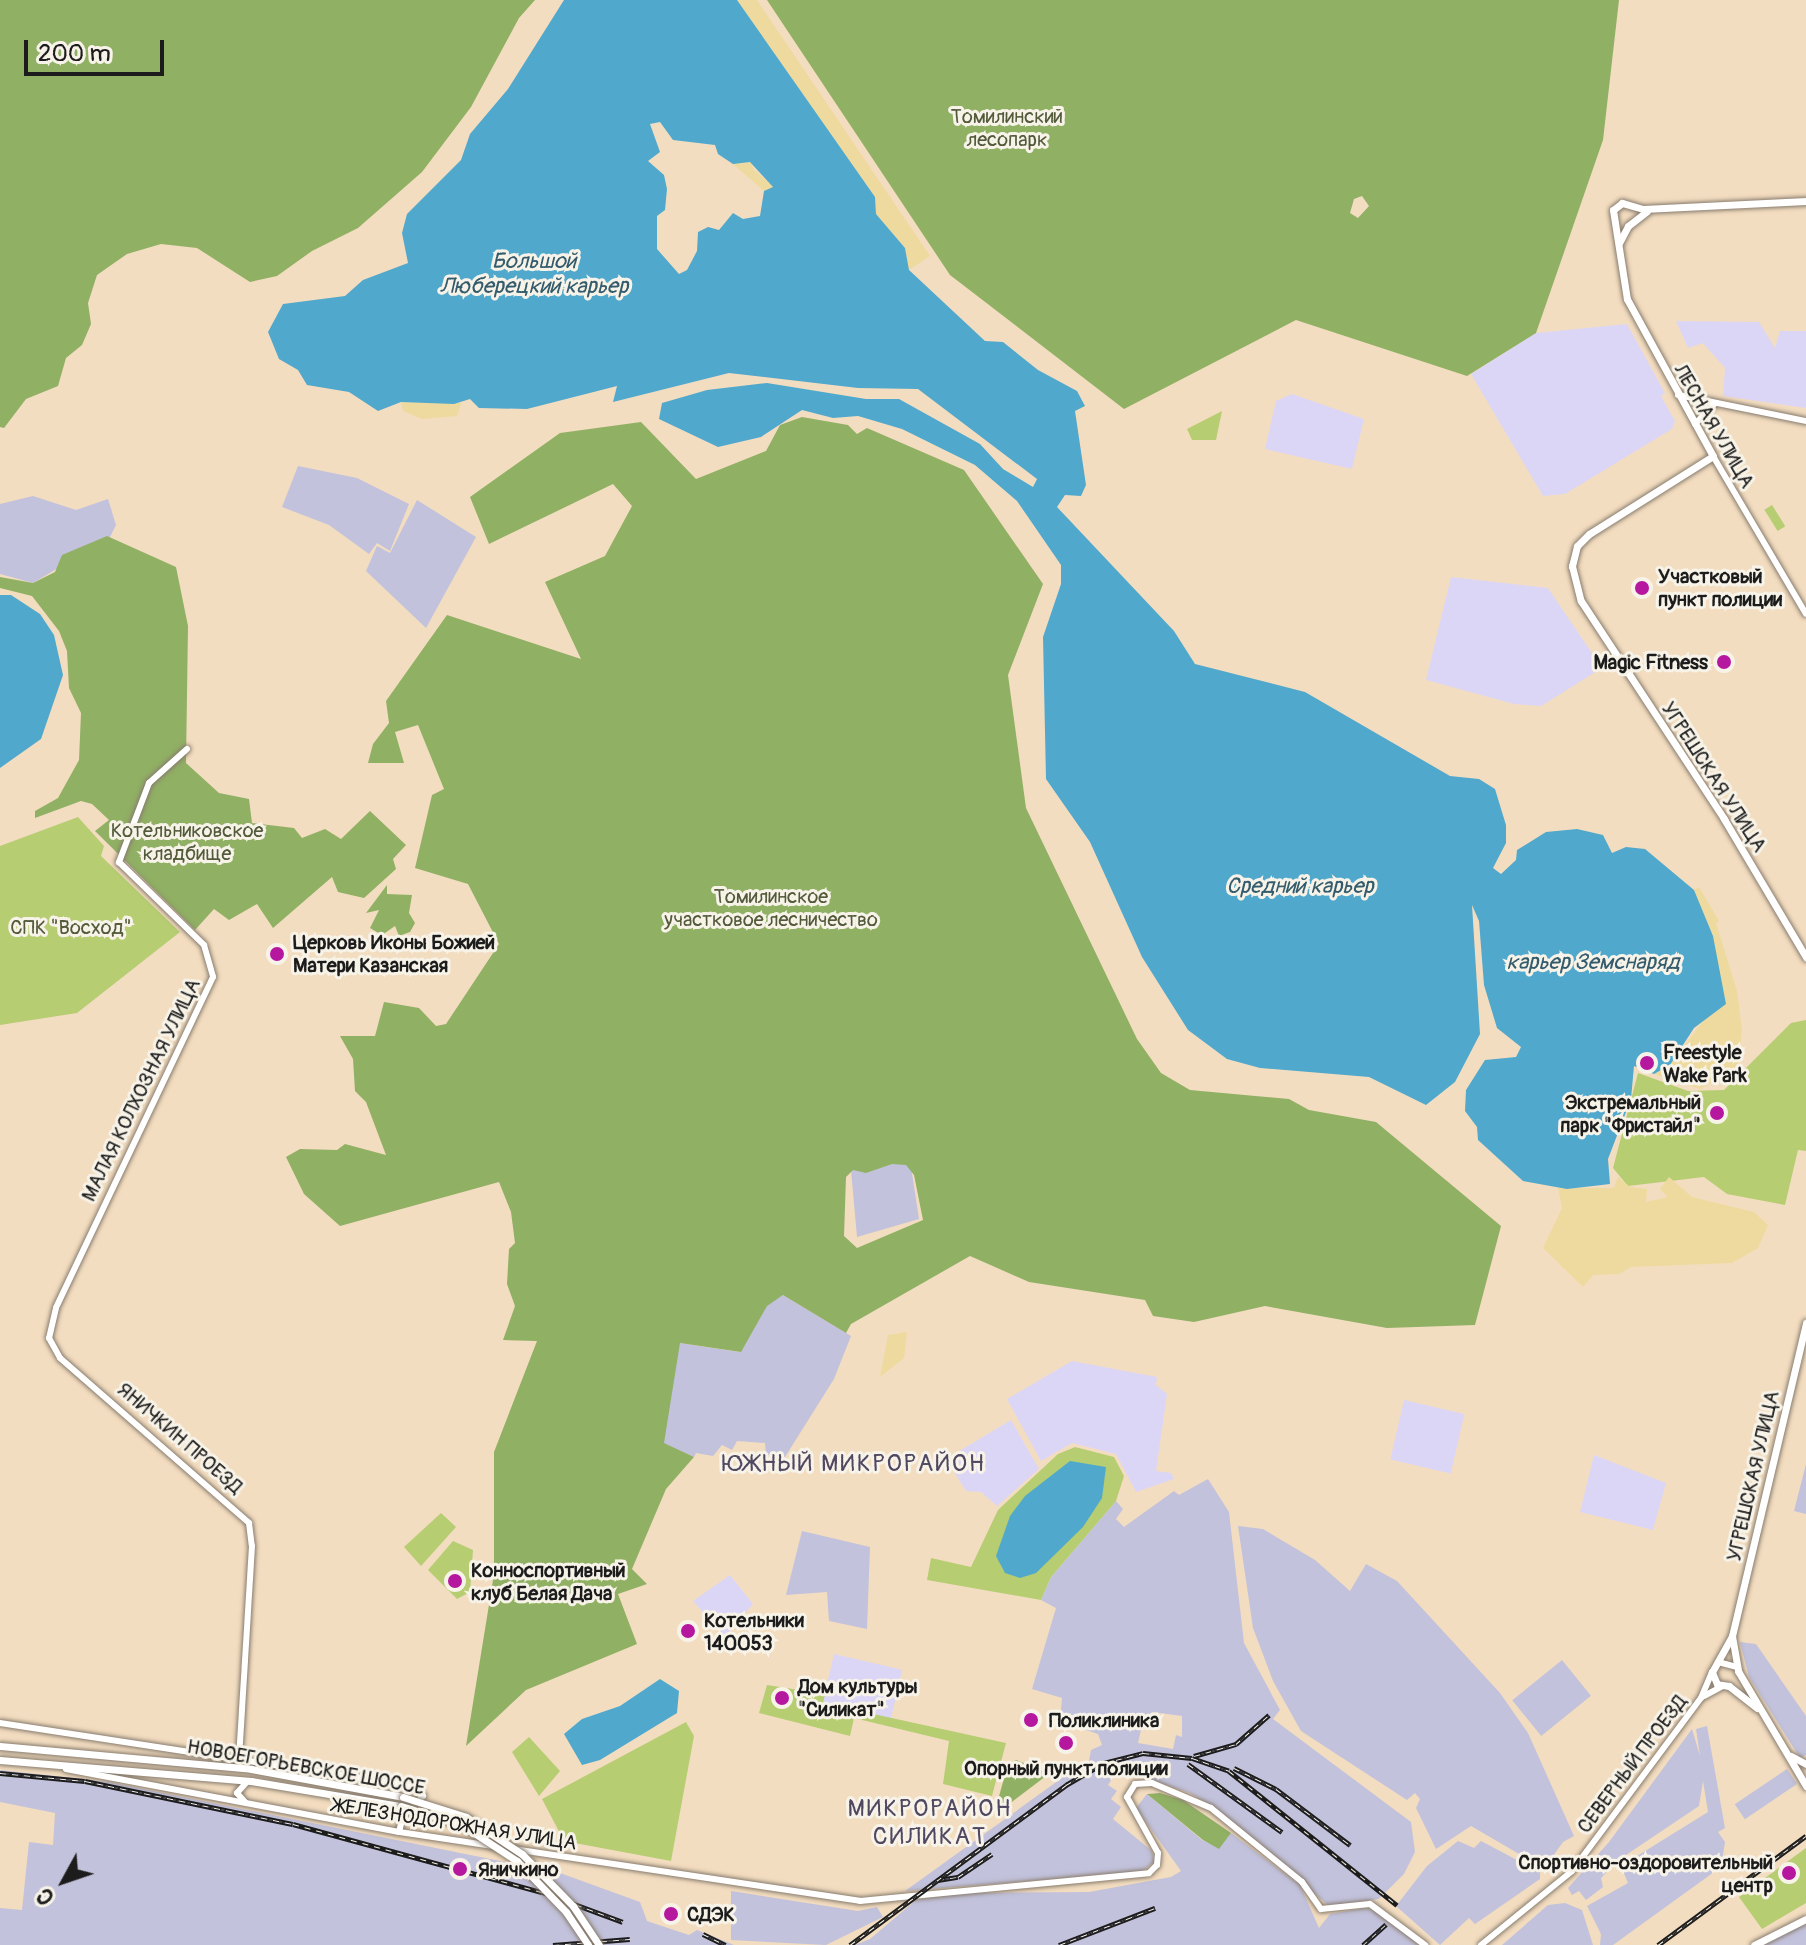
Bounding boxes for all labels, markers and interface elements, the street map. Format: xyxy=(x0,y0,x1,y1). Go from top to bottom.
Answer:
scale bar xyxy=(28,24,168,74)
text: 200 m xyxy=(38,39,111,68)
park label: Томилинский лесопарк xyxy=(951,105,1063,152)
water label: Большой Люберецкий карьер xyxy=(440,248,628,300)
street label: ЛЕСНАЯ УЛИЦА xyxy=(1669,360,1759,492)
place label: Участковый пункт полиции xyxy=(1658,564,1782,611)
marker: Участковый пункт полиции xyxy=(1633,579,1651,597)
place label: Magic Fitness xyxy=(1593,650,1708,674)
marker: Magic Fitness xyxy=(1715,653,1733,671)
street label: УГРЕШСКАЯ УЛИЦА xyxy=(1656,697,1772,857)
park label: Котельниковское кладбище xyxy=(111,819,263,866)
water label: Средний карьер xyxy=(1226,874,1374,900)
park label: Томилинское участковое лесничество xyxy=(664,884,878,931)
park label: СПК "Восход" xyxy=(10,915,132,939)
place label: Церковь Иконы Божией Матери Казанская xyxy=(293,930,495,977)
marker: Церковь Иконы Божией Матери Казанская xyxy=(268,945,286,963)
water label: карьер Земснаряд xyxy=(1507,950,1679,976)
street label: МАЛАЯ КОЛХОЗНАЯ УЛИЦА xyxy=(77,975,205,1205)
place label: Freestyle Wake Park xyxy=(1663,1040,1747,1087)
marker: Freestyle Wake Park xyxy=(1638,1054,1656,1072)
place label: Экстремальный парк "Фристайл" xyxy=(1560,1090,1701,1137)
marker: Экстремальный парк "Фристайл" xyxy=(1708,1104,1726,1122)
street label: ЯНИЧКИН ПРОЕЗД xyxy=(113,1377,247,1499)
street label: УГРЕШСКАЯ УЛИЦА xyxy=(1722,1388,1784,1564)
district label: ЮЖНЫЙ МИКРОРАЙОН xyxy=(722,1450,986,1478)
place label: Конноспортивный клуб Белая Дача xyxy=(471,1558,626,1605)
marker: Конноспортивный клуб Белая Дача xyxy=(446,1572,464,1590)
place label: Котельники 140053 xyxy=(704,1608,804,1655)
marker: Котельники 140053 xyxy=(679,1622,697,1640)
place label: Дом культуры "Силикат" xyxy=(798,1674,918,1721)
marker: Дом культуры "Силикат" xyxy=(773,1689,791,1707)
street label: СЕВЕРНЫЙ ПРОЕЗД xyxy=(1572,1690,1692,1838)
place label: Поликлиника xyxy=(1049,1708,1159,1732)
marker: Поликлиника xyxy=(1020,1709,1042,1731)
street label: НОВОЕГОРЬЕВСКОЕ ШОССЕ xyxy=(185,1734,427,1800)
marker: Опорный пункт полиции xyxy=(1057,1734,1075,1752)
place label: Опорный пункт полиции xyxy=(964,1756,1168,1780)
street label: ЖЕЛЕЗНОДОРОЖНАЯ УЛИЦА xyxy=(332,1793,578,1855)
district label: МИКРОРАЙОН СИЛИКАТ xyxy=(848,1795,1012,1851)
north arrow xyxy=(24,1841,104,1921)
place label: Спортивно-оздоровительный центр xyxy=(1518,1850,1773,1897)
place label: Яничкино xyxy=(478,1857,558,1881)
marker: Яничкино xyxy=(449,1858,471,1880)
marker: Спортивно-оздоровительный центр xyxy=(1780,1864,1798,1882)
text: С xyxy=(31,1882,61,1911)
place label: СДЭК xyxy=(687,1902,735,1926)
marker: СДЭК xyxy=(662,1905,680,1923)

